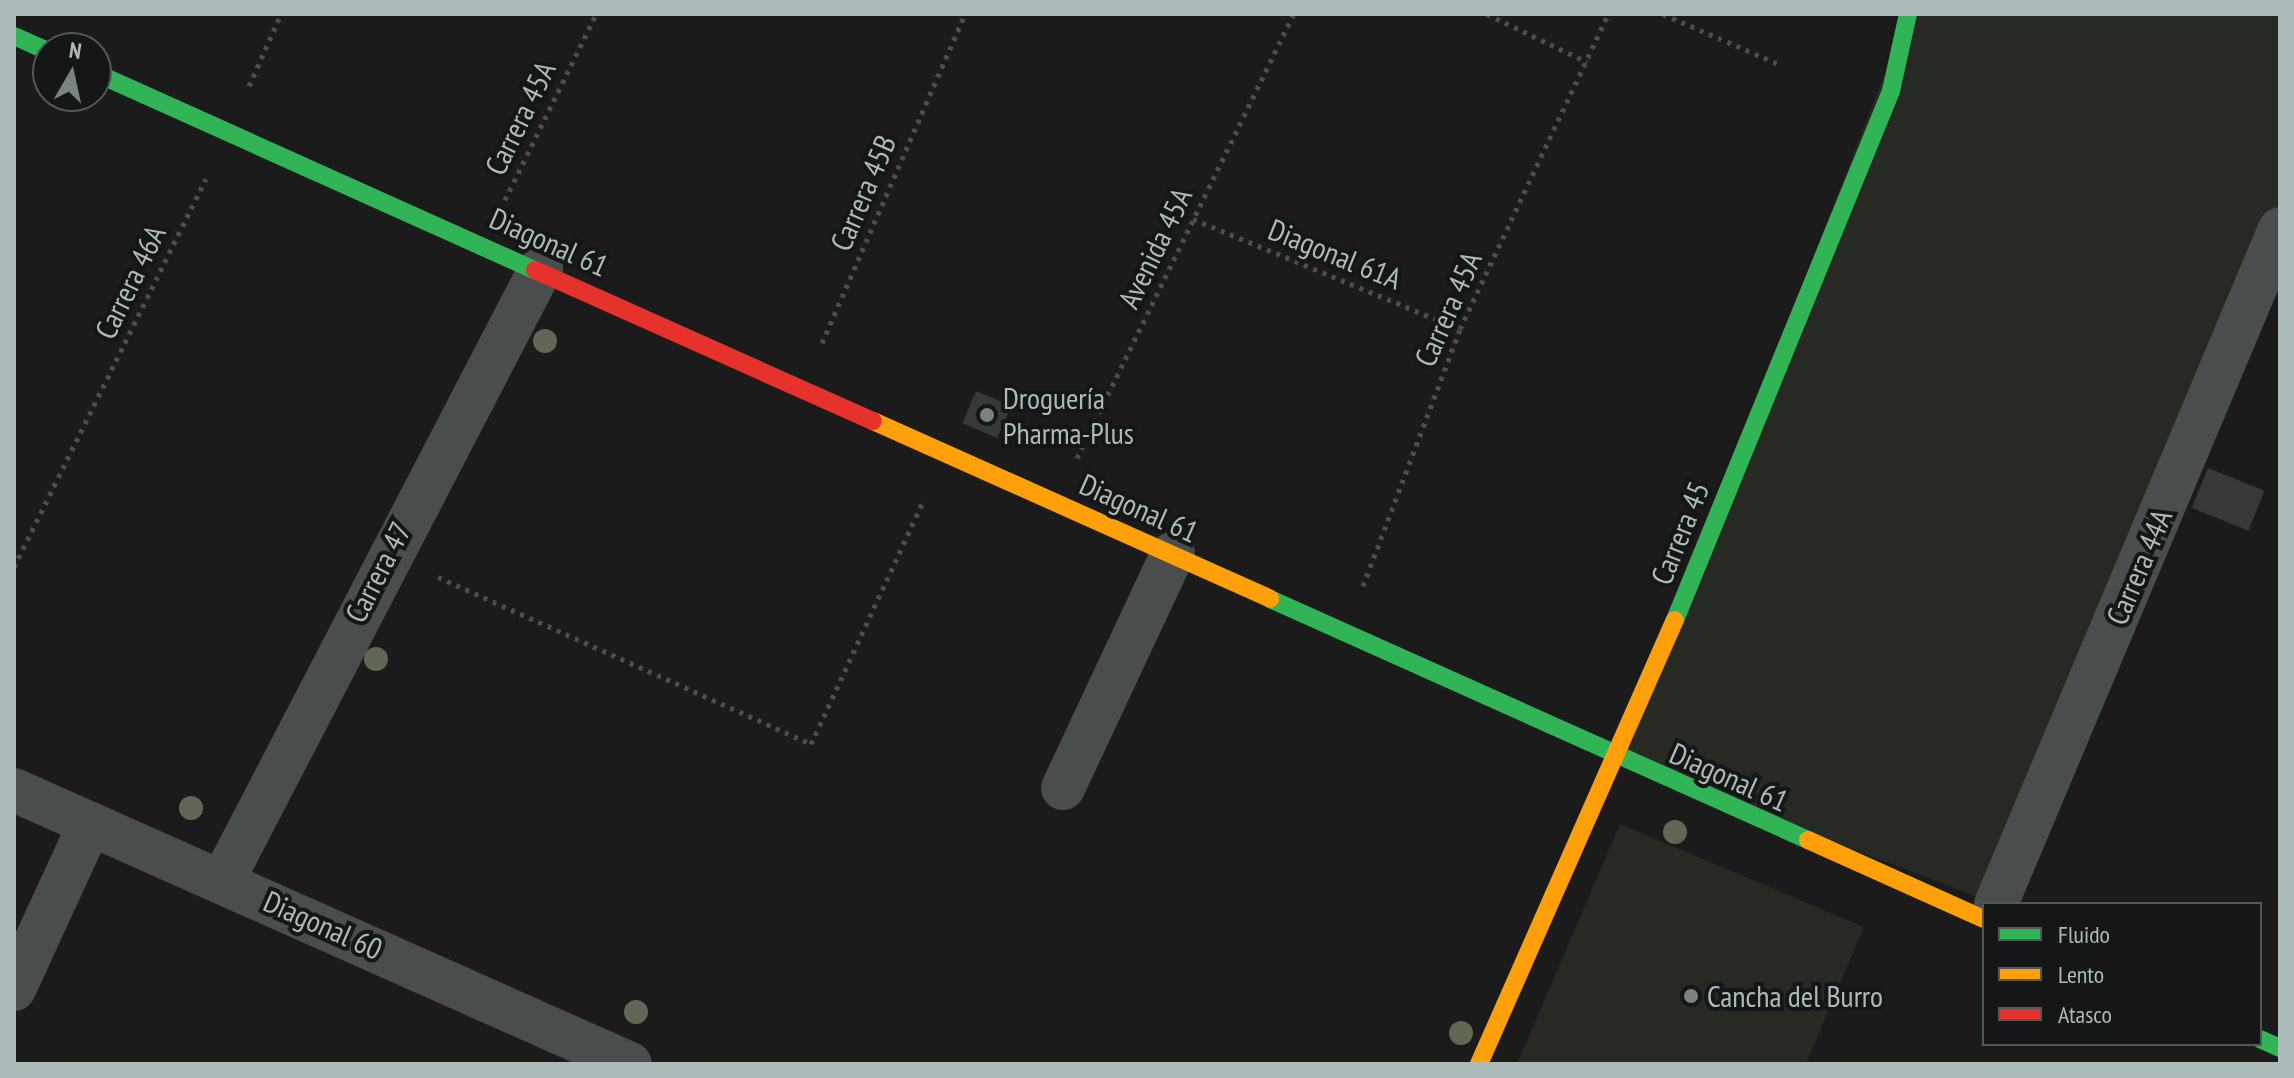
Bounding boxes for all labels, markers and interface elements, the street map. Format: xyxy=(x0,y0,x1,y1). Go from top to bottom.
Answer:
north arrow xyxy=(32,32,112,112)
text: N xyxy=(67,36,83,65)
street label: Carrera 45A xyxy=(477,55,563,181)
street label: Carrera 45B xyxy=(823,130,903,256)
street label: Avenida 45A xyxy=(1110,182,1200,314)
street label: Diagonal 61 xyxy=(484,200,614,284)
street label: Diagonal 61A xyxy=(1263,211,1407,297)
street label: Carrera 46A xyxy=(87,219,173,345)
street label: Carrera 45A xyxy=(1407,246,1489,372)
place label: Droguería Pharma-Plus xyxy=(1003,380,1134,450)
marker: Droguería Pharma-Plus xyxy=(978,406,996,424)
street label: Diagonal 61 xyxy=(1074,466,1204,550)
street label: Carrera 45 xyxy=(1643,476,1717,590)
street label: Carrera 44A xyxy=(2099,504,2179,630)
street label: Carrera 47 xyxy=(338,516,418,628)
street label: Diagonal 61 xyxy=(1664,735,1794,819)
street label: Diagonal 60 xyxy=(258,883,388,967)
legend xyxy=(1982,902,2262,1046)
text: Fluido xyxy=(2058,919,2110,950)
text: Lento xyxy=(2058,959,2104,990)
place label: Cancha del Burro xyxy=(1707,978,1883,1014)
marker: Cancha del Burro xyxy=(1682,987,1700,1005)
text: Atasco xyxy=(2058,999,2112,1030)

